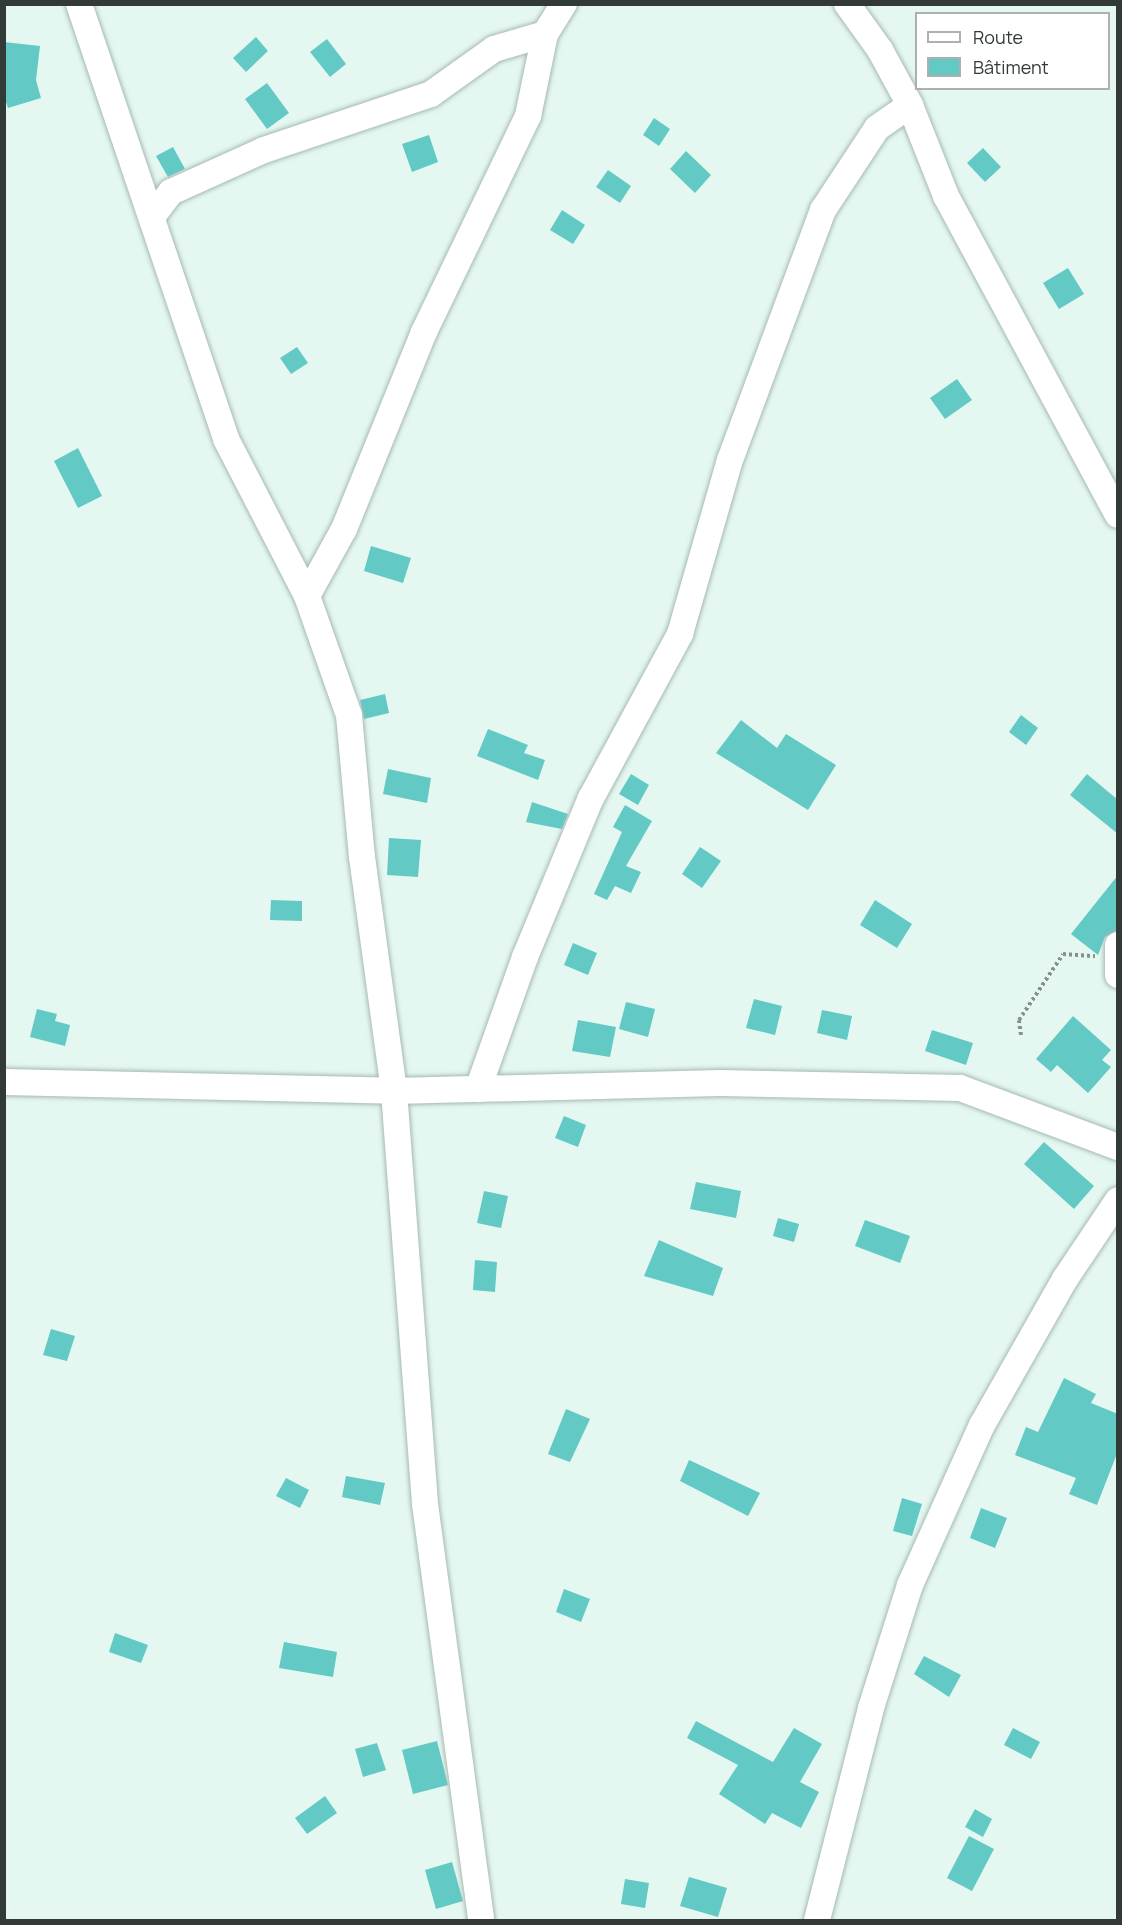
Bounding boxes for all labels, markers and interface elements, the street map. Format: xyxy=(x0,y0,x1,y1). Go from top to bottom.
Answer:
legend xyxy=(915,12,1110,90)
text: Route xyxy=(973,25,1023,49)
text: Bâtiment xyxy=(973,55,1049,79)

